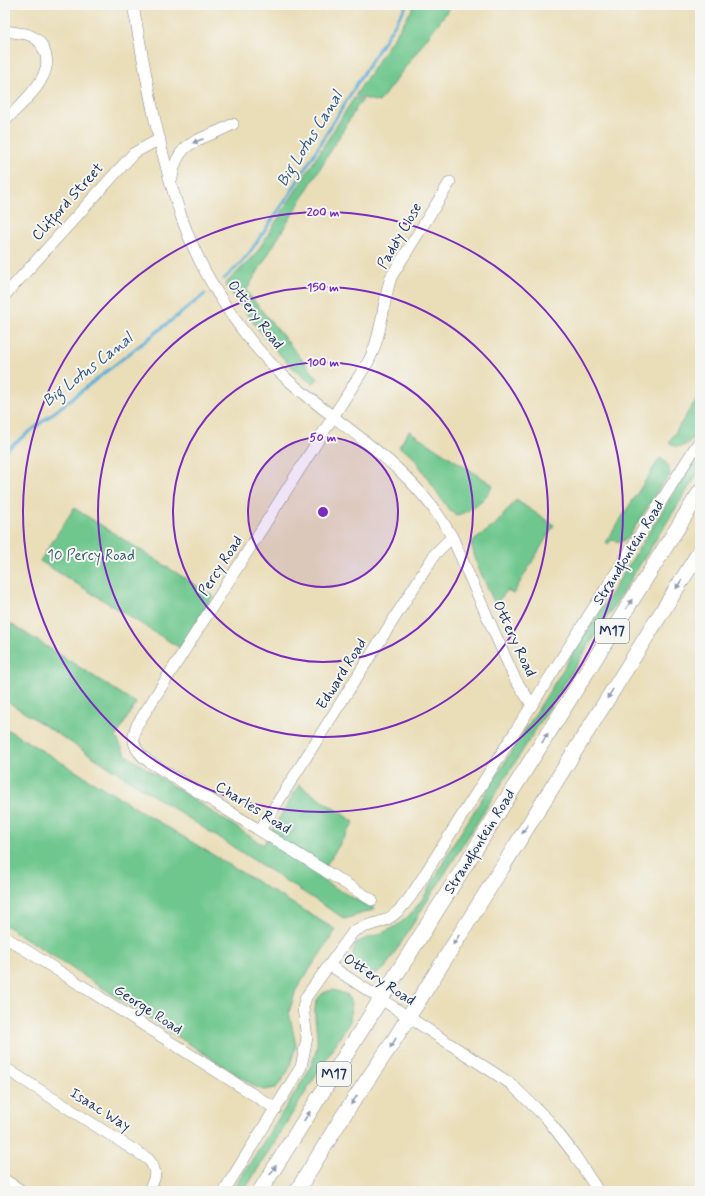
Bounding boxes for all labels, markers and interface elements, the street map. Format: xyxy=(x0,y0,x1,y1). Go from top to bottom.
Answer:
water label: Big Lotus Canal xyxy=(272,86,350,192)
one-way arrow xyxy=(191,138,203,144)
street label: Clifford Street xyxy=(28,159,110,247)
street label: Paddy Close xyxy=(373,199,427,273)
text: 200 m xyxy=(307,205,340,221)
street label: Ottery Road xyxy=(222,276,288,354)
text: 150 m xyxy=(307,280,339,296)
water label: Big Lotus Canal xyxy=(39,328,139,413)
text: 100 m xyxy=(307,355,340,371)
text: 50 m xyxy=(310,430,337,446)
street label: Strandfontein Road xyxy=(589,497,671,610)
centre of rings xyxy=(316,505,330,519)
street label: Percy Road xyxy=(194,532,248,600)
park label: 10 Percy Road xyxy=(47,546,135,566)
one-way arrow xyxy=(675,579,683,589)
street label: Ottery Road xyxy=(488,598,540,680)
one-way arrow xyxy=(625,599,632,610)
road number: M17 xyxy=(595,619,629,643)
street label: Edward Road xyxy=(312,635,372,713)
one-way arrow xyxy=(606,689,614,699)
one-way arrow xyxy=(541,732,548,744)
street label: Charles Road xyxy=(211,777,295,839)
street label: Strandfontein Road xyxy=(440,786,522,899)
one-way arrow xyxy=(521,824,529,834)
one-way arrow xyxy=(453,934,460,946)
street label: Ottery Road xyxy=(339,949,419,1011)
street label: George Road xyxy=(109,980,186,1041)
one-way arrow xyxy=(389,1037,396,1048)
road number: M17 xyxy=(317,1062,351,1086)
street label: Isaac Way xyxy=(66,1083,134,1137)
one-way arrow xyxy=(350,1095,358,1105)
one-way arrow xyxy=(304,1111,311,1122)
one-way arrow xyxy=(269,1165,277,1175)

